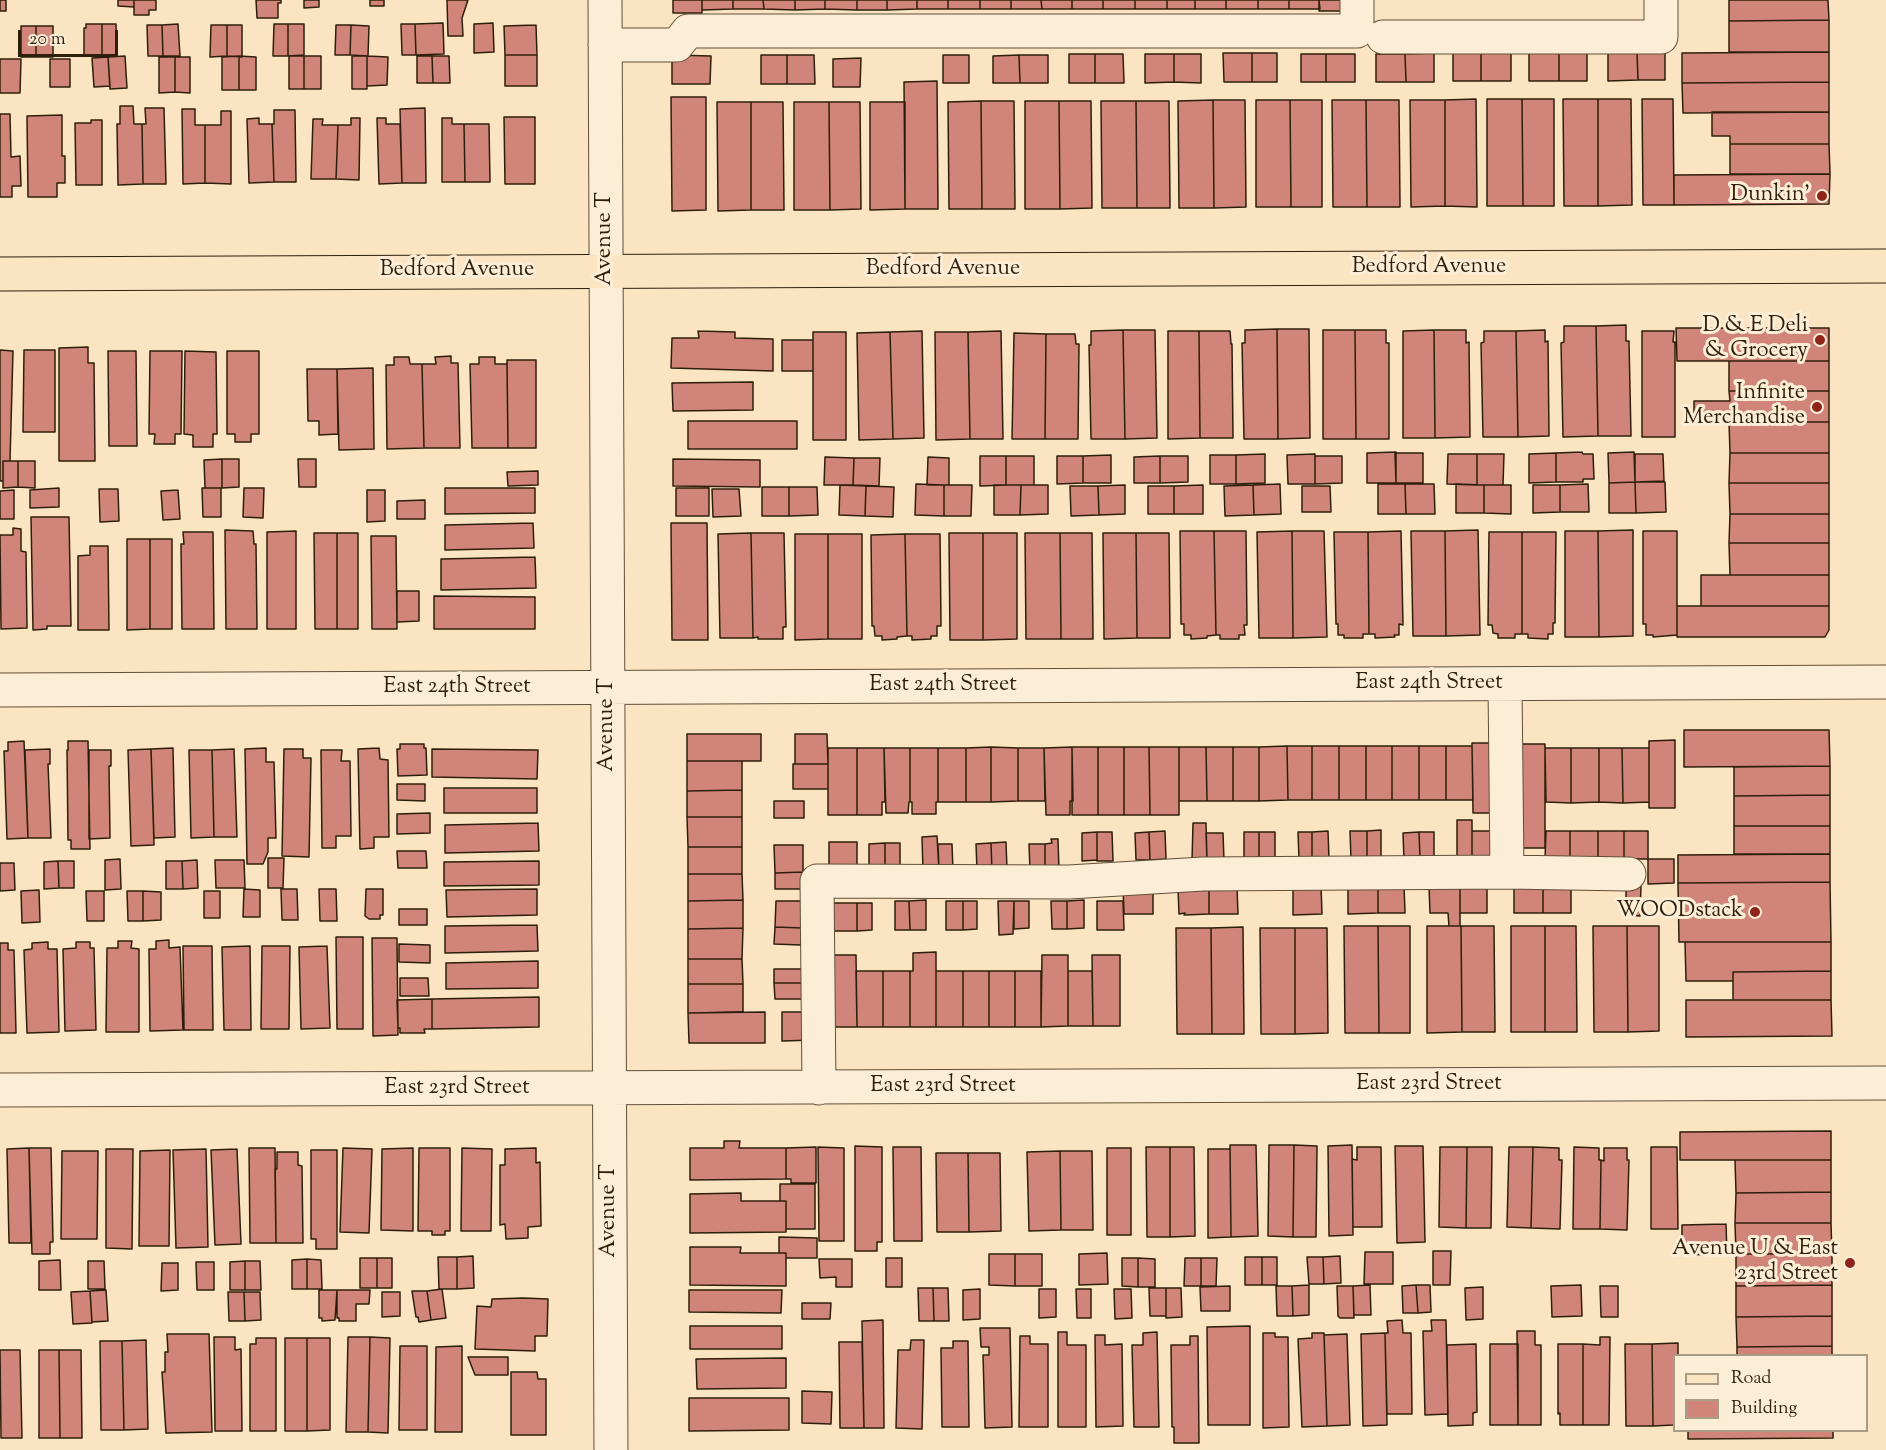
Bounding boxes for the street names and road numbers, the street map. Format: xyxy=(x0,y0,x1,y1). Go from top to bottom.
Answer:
street label: Avenue T xyxy=(593,192,619,286)
street label: Bedford Avenue xyxy=(1352,255,1506,281)
street label: Bedford Avenue xyxy=(866,257,1020,283)
street label: Bedford Avenue xyxy=(380,258,534,284)
street label: East 24th Street xyxy=(1355,671,1503,697)
street label: East 24th Street xyxy=(869,673,1017,699)
street label: East 24th Street xyxy=(383,675,531,701)
street label: Avenue T xyxy=(595,678,621,772)
street label: East 23rd Street xyxy=(1356,1072,1502,1098)
street label: East 23rd Street xyxy=(870,1074,1016,1100)
street label: East 23rd Street xyxy=(384,1076,530,1102)
street label: Avenue T xyxy=(597,1164,623,1258)

